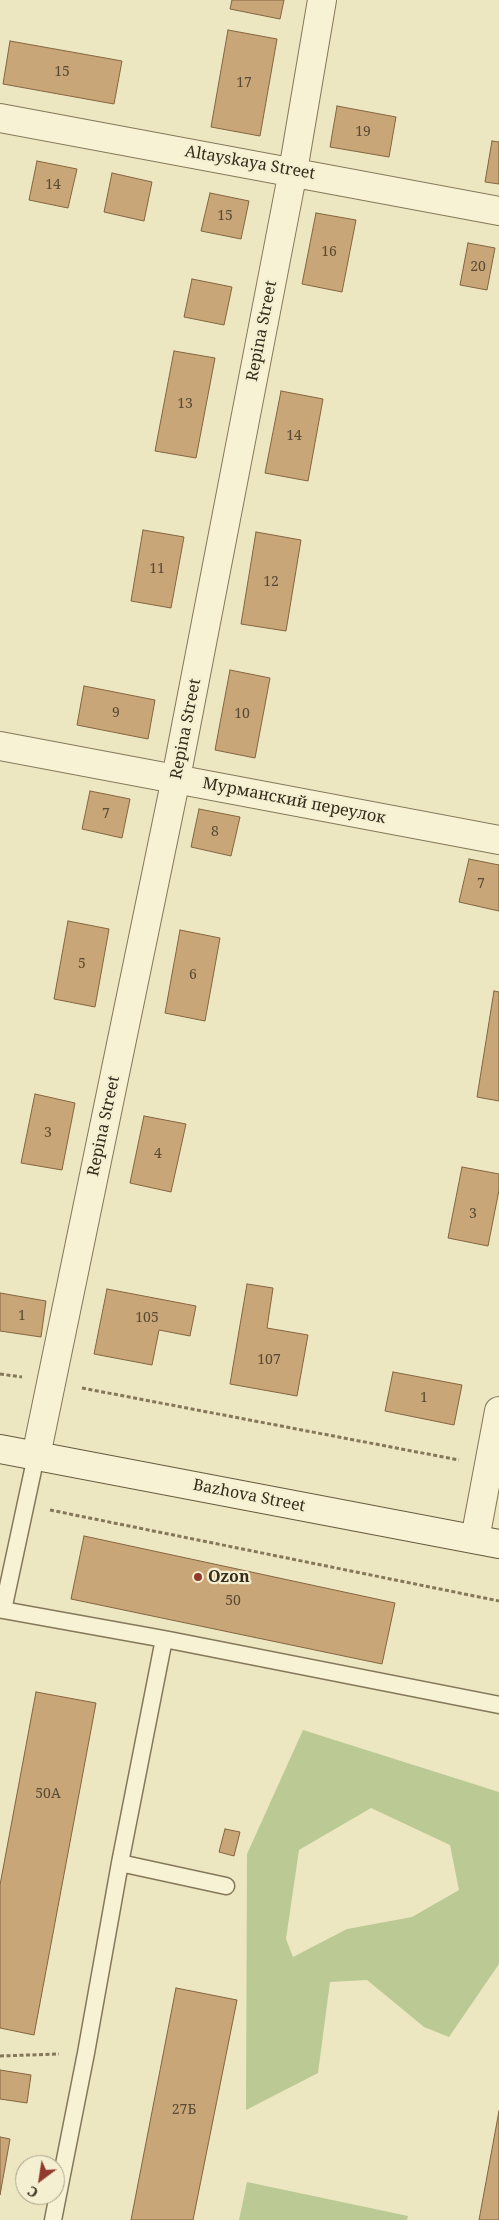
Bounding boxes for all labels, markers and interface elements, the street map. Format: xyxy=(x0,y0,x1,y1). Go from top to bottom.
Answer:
house number: 15 xyxy=(54,64,70,80)
house number: 17 xyxy=(236,75,252,91)
house number: 19 xyxy=(355,124,371,140)
street label: Altayskaya Street xyxy=(183,142,317,184)
house number: 14 xyxy=(45,177,61,193)
house number: 15 xyxy=(217,208,233,224)
house number: 16 xyxy=(321,244,337,260)
house number: 20 xyxy=(470,259,486,275)
street label: Repina Street xyxy=(243,279,281,383)
house number: 13 xyxy=(177,396,193,412)
house number: 14 xyxy=(286,428,302,444)
house number: 11 xyxy=(149,561,165,577)
house number: 12 xyxy=(263,574,279,590)
street label: Repina Street xyxy=(167,677,205,781)
house number: 9 xyxy=(112,705,120,721)
house number: 10 xyxy=(234,706,250,722)
street label: Мурманский переулок xyxy=(201,774,387,828)
house number: 7 xyxy=(102,806,110,822)
house number: 8 xyxy=(211,824,219,840)
house number: 7 xyxy=(477,876,485,892)
house number: 5 xyxy=(78,956,86,972)
house number: 6 xyxy=(189,967,197,983)
street label: Repina Street xyxy=(84,1074,124,1178)
house number: 3 xyxy=(44,1125,52,1141)
house number: 4 xyxy=(154,1146,162,1162)
house number: 3 xyxy=(469,1206,477,1222)
house number: 1 xyxy=(18,1308,26,1324)
house number: 105 xyxy=(135,1310,159,1326)
house number: 107 xyxy=(257,1352,281,1368)
house number: 1 xyxy=(420,1390,428,1406)
street label: Bazhova Street xyxy=(191,1476,307,1516)
place label: Ozon xyxy=(208,1567,250,1587)
marker: Ozon xyxy=(192,1571,204,1583)
house number: 50 xyxy=(225,1593,241,1609)
house number: 50А xyxy=(35,1786,61,1802)
house number: 27Б xyxy=(172,2102,196,2118)
north arrow xyxy=(15,2155,65,2205)
text: С xyxy=(24,2182,41,2203)

